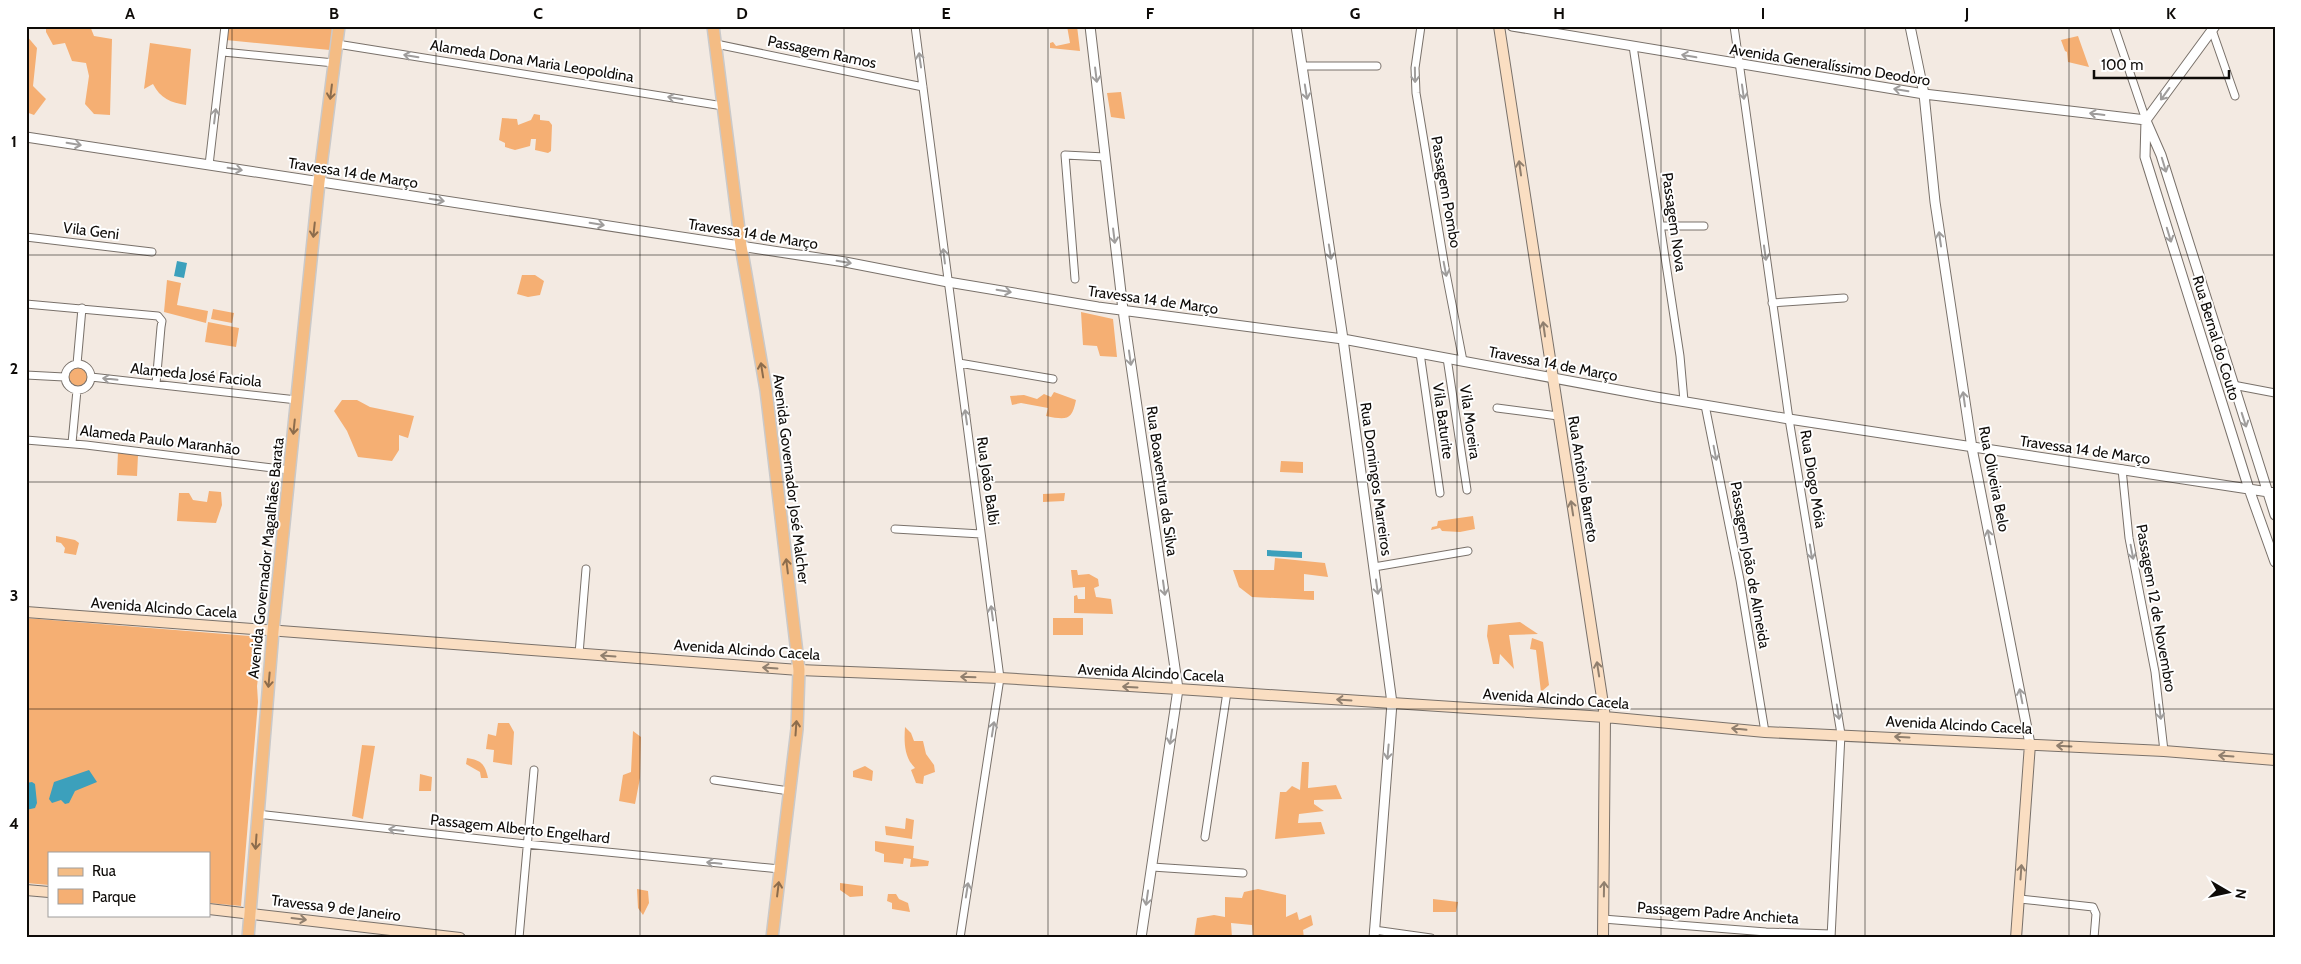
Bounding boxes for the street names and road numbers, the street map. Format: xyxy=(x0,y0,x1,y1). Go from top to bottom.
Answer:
street label: Passagem Ramos xyxy=(766,32,878,72)
street label: Alameda Dona Maria Leopoldina xyxy=(429,36,636,86)
street label: Avenida Generalíssimo Deodoro xyxy=(1728,40,1932,90)
street label: Passagem Pombo xyxy=(1427,135,1465,249)
street label: Travessa 14 de Março xyxy=(287,154,419,192)
street label: Passagem Nova xyxy=(1658,171,1690,273)
street label: Travessa 14 de Março xyxy=(687,215,819,253)
street label: Vila Geni xyxy=(62,219,120,243)
street label: Rua Bernal do Couto xyxy=(2188,273,2244,403)
street label: Travessa 14 de Março xyxy=(1087,282,1219,318)
street label: Travessa 14 de Março xyxy=(1487,343,1619,385)
street label: Alameda José Faciola xyxy=(129,359,263,391)
street label: Avenida Governador José Malcher xyxy=(769,373,813,585)
street label: Vila Baturite xyxy=(1429,382,1457,461)
street label: Vila Moreira xyxy=(1456,384,1484,461)
street label: Rua Domingos Marreiros xyxy=(1356,401,1396,557)
street label: Rua Boaventura da Silva xyxy=(1143,405,1182,558)
street label: Rua Antônio Barreto xyxy=(1564,415,1602,543)
street label: Alameda Paulo Maranhão xyxy=(79,421,241,459)
street label: Rua Oliveira Belo xyxy=(1975,425,2013,533)
street label: Rua Diogo Móia xyxy=(1796,429,1830,530)
street label: Travessa 14 de Março xyxy=(2019,432,2151,468)
street label: Avenida Governador Magalhães Barata xyxy=(244,436,288,679)
street label: Rua João Balbi xyxy=(973,436,1003,526)
street label: Passagem João de Almeida xyxy=(1726,480,1774,651)
street label: Passagem 12 de Novembro xyxy=(2132,523,2180,693)
street label: Avenida Alcindo Cacela xyxy=(90,594,239,622)
street label: Avenida Alcindo Cacela xyxy=(673,636,822,664)
street label: Avenida Alcindo Cacela xyxy=(1077,660,1225,686)
street label: Avenida Alcindo Cacela xyxy=(1482,685,1631,713)
street label: Avenida Alcindo Cacela xyxy=(1885,712,2033,738)
street label: Passagem Alberto Engelhard xyxy=(429,811,611,847)
street label: Travessa 9 de Janeiro xyxy=(270,891,402,925)
street label: Passagem Padre Anchieta xyxy=(1637,898,1800,928)

